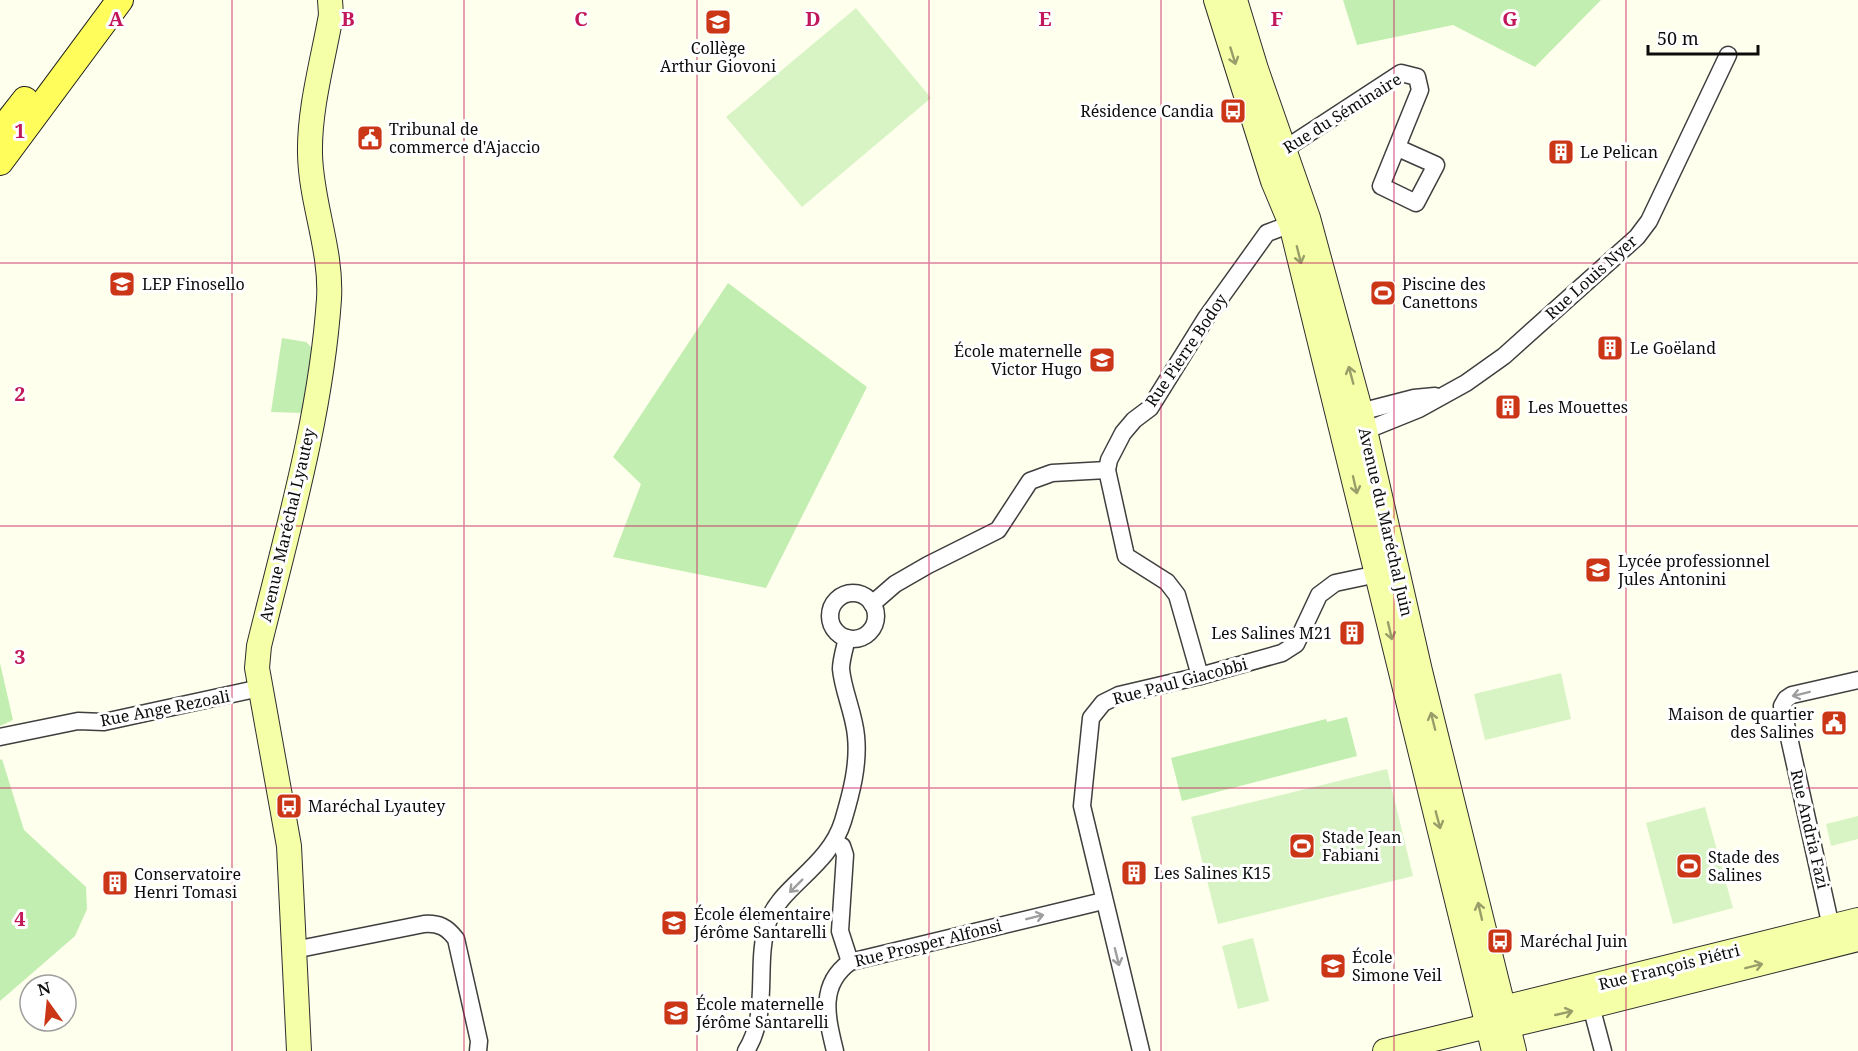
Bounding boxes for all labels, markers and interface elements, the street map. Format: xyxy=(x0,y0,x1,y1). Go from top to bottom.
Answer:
text: A xyxy=(108,5,124,32)
text: B xyxy=(341,5,355,32)
text: C xyxy=(574,5,588,32)
text: D xyxy=(805,5,821,32)
text: E xyxy=(1038,5,1052,32)
text: F xyxy=(1271,5,1283,32)
text: G xyxy=(1502,5,1518,32)
school or university icon: Collège Arthur Giovoni xyxy=(703,7,733,37)
scale bar xyxy=(1648,18,1758,56)
text: 50 m xyxy=(1657,26,1699,50)
place label: Collège Arthur Giovoni xyxy=(660,37,776,77)
one-way arrow xyxy=(1228,46,1239,65)
street label: Rue du Séminaire xyxy=(1279,68,1405,158)
bus stop icon: Résidence Candia xyxy=(1218,96,1248,126)
place label: Résidence Candia xyxy=(1080,100,1214,122)
text: 1 xyxy=(14,117,26,144)
place label: Tribunal de commerce d'Ajaccio xyxy=(389,118,540,158)
public building icon: Tribunal de commerce d'Ajaccio xyxy=(355,123,385,153)
building icon: Le Pelican xyxy=(1546,137,1576,167)
place label: Le Pelican xyxy=(1580,141,1658,163)
street label: Rue Louis Nyer xyxy=(1540,230,1642,324)
one-way arrow xyxy=(1294,245,1305,264)
school or university icon: LEP Finosello xyxy=(107,269,137,299)
place label: LEP Finosello xyxy=(142,273,245,295)
place label: Piscine des Canettons xyxy=(1402,273,1486,313)
sports icon: Piscine des Canettons xyxy=(1368,278,1398,308)
street label: Rue Pierre Bodoy xyxy=(1140,288,1233,411)
building icon: Le Goëland xyxy=(1595,333,1625,363)
place label: Le Goëland xyxy=(1630,337,1716,359)
place label: École maternelle Victor Hugo xyxy=(954,340,1082,380)
school or university icon: École maternelle Victor Hugo xyxy=(1087,345,1117,375)
one-way arrow xyxy=(1344,365,1356,384)
text: 2 xyxy=(14,380,26,407)
building icon: Les Mouettes xyxy=(1493,392,1523,422)
place label: Les Mouettes xyxy=(1528,396,1628,418)
street label: Avenue Maréchal Lyautey xyxy=(254,425,320,624)
street label: Avenue du Maréchal Juin xyxy=(1354,425,1418,619)
one-way arrow xyxy=(1350,475,1362,494)
place label: Lycée professionnel Jules Antonini xyxy=(1617,550,1770,590)
school or university icon: Lycée professionnel Jules Antonini xyxy=(1583,555,1613,585)
building icon: Les Salines M21 xyxy=(1337,618,1367,648)
one-way arrow xyxy=(1384,621,1396,640)
place label: Les Salines M21 xyxy=(1211,622,1332,644)
text: 3 xyxy=(14,643,26,670)
street label: Rue Paul Giacobbi xyxy=(1110,652,1250,710)
street label: Rue Ange Rezoali xyxy=(98,685,232,731)
one-way arrow xyxy=(1792,688,1811,700)
place label: Maison de quartier des Salines xyxy=(1668,703,1814,743)
public building icon: Maison de quartier des Salines xyxy=(1819,708,1849,738)
one-way arrow xyxy=(1427,712,1438,731)
street label: Rue Andria Fazi xyxy=(1786,767,1834,891)
bus stop icon: Maréchal Lyautey xyxy=(274,791,304,821)
place label: Maréchal Lyautey xyxy=(308,795,446,817)
one-way arrow xyxy=(1433,810,1444,829)
place label: Stade Jean Fabiani xyxy=(1322,826,1402,866)
sports icon: Stade Jean Fabiani xyxy=(1287,831,1317,861)
place label: Stade des Salines xyxy=(1708,846,1780,886)
sports icon: Stade des Salines xyxy=(1674,851,1704,881)
building icon: Les Salines K15 xyxy=(1119,858,1149,888)
place label: Les Salines K15 xyxy=(1154,862,1271,884)
place label: Conservatoire Henri Tomasi xyxy=(134,863,241,903)
building icon: Conservatoire Henri Tomasi xyxy=(100,868,130,898)
one-way arrow xyxy=(789,879,804,893)
one-way arrow xyxy=(1473,901,1485,920)
place label: École élementaire Jérôme Santarelli xyxy=(693,903,831,943)
text: 4 xyxy=(14,905,26,932)
school or university icon: École élementaire Jérôme Santarelli xyxy=(659,908,689,938)
one-way arrow xyxy=(1025,910,1044,922)
street label: Rue Prosper Alfonsi xyxy=(852,914,1004,972)
bus stop icon: Maréchal Juin xyxy=(1485,926,1515,956)
place label: Maréchal Juin xyxy=(1520,930,1628,952)
street label: Rue François Piétri xyxy=(1596,939,1742,995)
place label: École Simone Veil xyxy=(1352,946,1442,986)
one-way arrow xyxy=(1112,948,1123,967)
school or university icon: École Simone Veil xyxy=(1318,951,1348,981)
one-way arrow xyxy=(1744,959,1763,971)
north arrow xyxy=(18,973,78,1033)
text: N xyxy=(35,976,53,1001)
place label: École maternelle Jérôme Santarelli xyxy=(695,993,829,1033)
school or university icon: École maternelle Jérôme Santarelli xyxy=(661,998,691,1028)
one-way arrow xyxy=(1555,1006,1574,1018)

